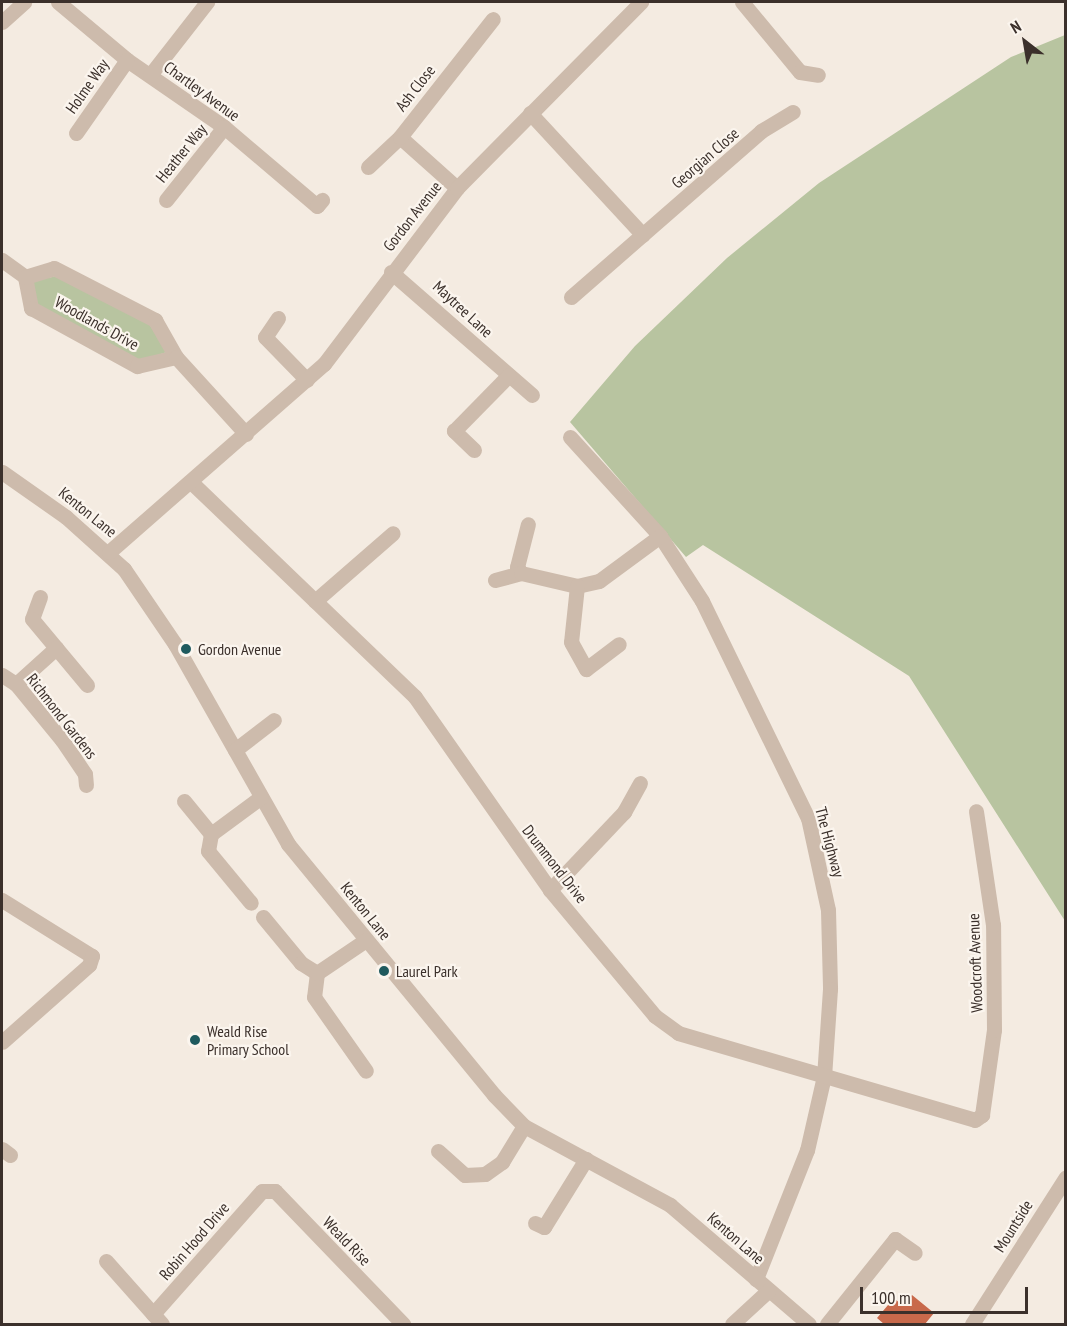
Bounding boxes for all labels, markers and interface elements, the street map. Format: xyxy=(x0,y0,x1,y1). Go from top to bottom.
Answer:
north arrow xyxy=(995,12,1055,72)
text: N xyxy=(1007,16,1025,37)
street label: Holme Way xyxy=(61,55,113,117)
street label: Chartley Avenue xyxy=(160,57,244,125)
street label: Ash Close xyxy=(391,61,439,115)
street label: Heather Way xyxy=(152,120,210,186)
street label: Georgian Close xyxy=(667,124,743,192)
street label: Gordon Avenue xyxy=(379,177,445,255)
street label: Maytree Lane xyxy=(429,277,497,341)
street label: Woodlands Drive xyxy=(52,292,142,354)
street label: Kenton Lane xyxy=(55,483,121,541)
place label: Gordon Avenue xyxy=(198,639,282,659)
marker: Gordon Avenue xyxy=(179,642,193,656)
street label: Richmond Gardens xyxy=(23,669,101,763)
street label: The Highway xyxy=(811,805,849,879)
street label: Drummond Drive xyxy=(519,821,591,907)
street label: Kenton Lane xyxy=(337,878,395,944)
street label: Woodcroft Avenue xyxy=(964,913,986,1013)
place label: Laurel Park xyxy=(396,961,458,981)
marker: Laurel Park xyxy=(377,964,391,978)
place label: Weald Rise Primary School xyxy=(207,1021,289,1059)
marker: Weald Rise Primary School xyxy=(188,1033,202,1047)
street label: Mountside xyxy=(990,1196,1036,1256)
street label: Robin Hood Drive xyxy=(155,1198,233,1284)
street label: Kenton Lane xyxy=(704,1208,768,1268)
street label: Weald Rise xyxy=(319,1213,375,1269)
scale bar xyxy=(863,1275,1031,1313)
text: 100 m xyxy=(871,1286,911,1309)

